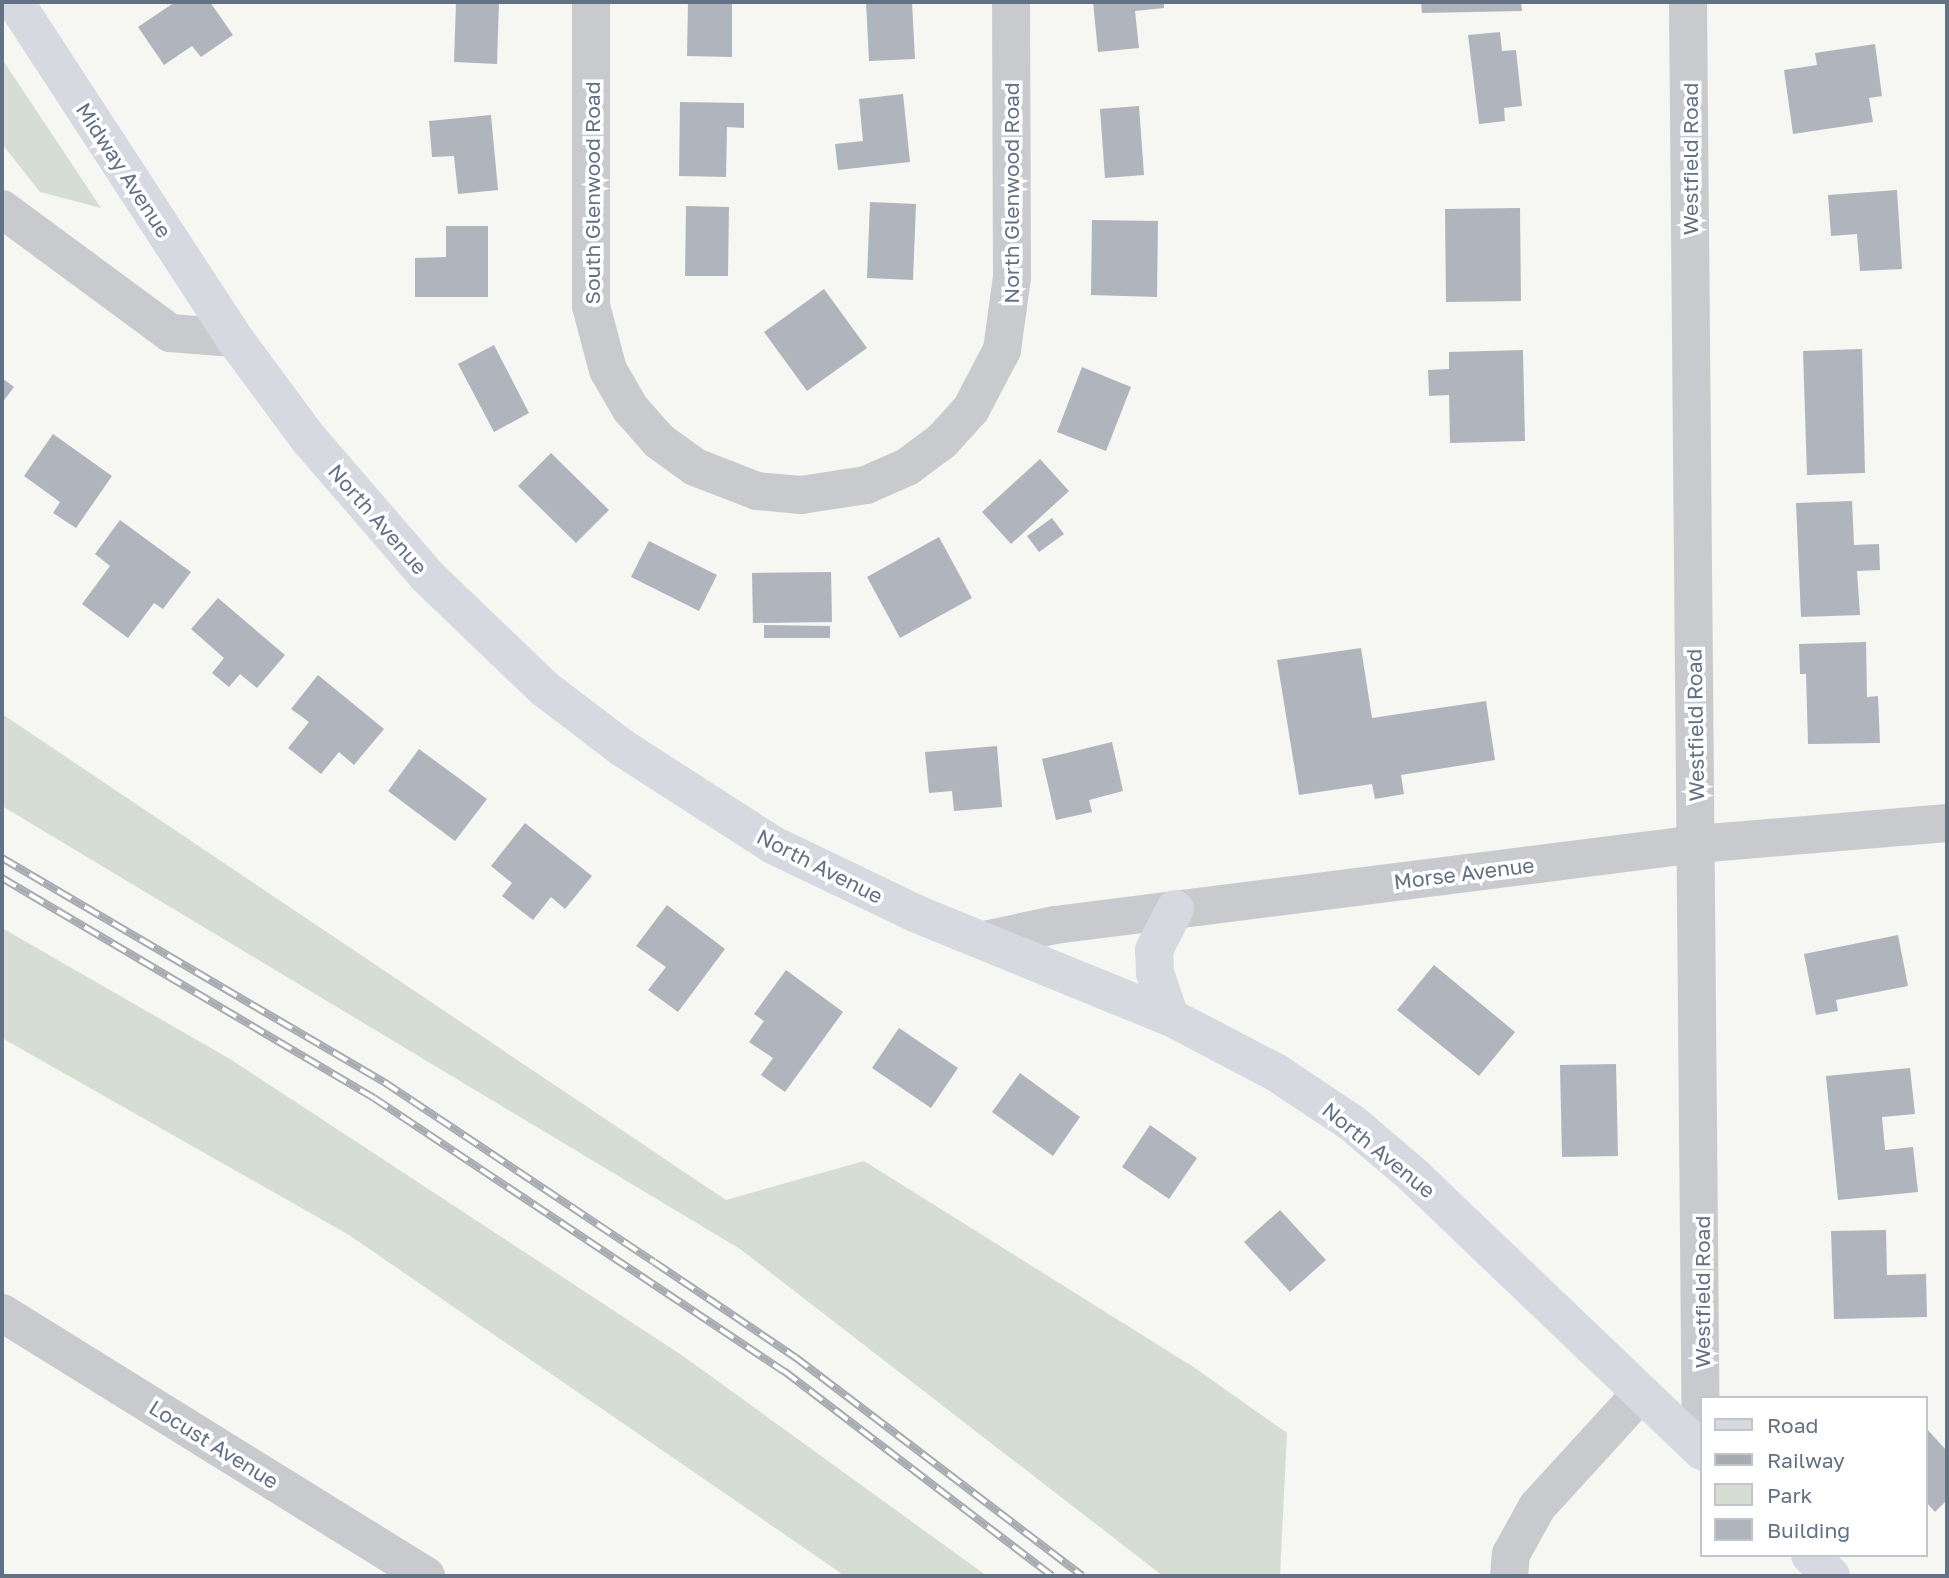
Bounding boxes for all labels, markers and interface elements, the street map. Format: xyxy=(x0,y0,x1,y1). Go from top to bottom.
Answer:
street label: South Glenwood Road xyxy=(579,81,605,305)
street label: North Glenwood Road xyxy=(998,82,1024,304)
street label: Westfield Road xyxy=(1677,83,1703,235)
street label: Midway Avenue xyxy=(71,98,177,242)
street label: North Avenue xyxy=(323,459,433,579)
street label: Westfield Road xyxy=(1681,648,1709,802)
street label: North Avenue xyxy=(753,823,887,909)
street label: Morse Avenue xyxy=(1392,852,1536,894)
street label: North Avenue xyxy=(1317,1097,1441,1203)
street label: Westfield Road xyxy=(1689,1216,1715,1368)
street label: Locust Avenue xyxy=(145,1394,283,1494)
legend xyxy=(1700,1396,1928,1557)
text: Road xyxy=(1767,1412,1818,1438)
text: Railway xyxy=(1767,1447,1845,1473)
text: Park xyxy=(1767,1482,1812,1508)
text: Building xyxy=(1767,1517,1850,1543)

